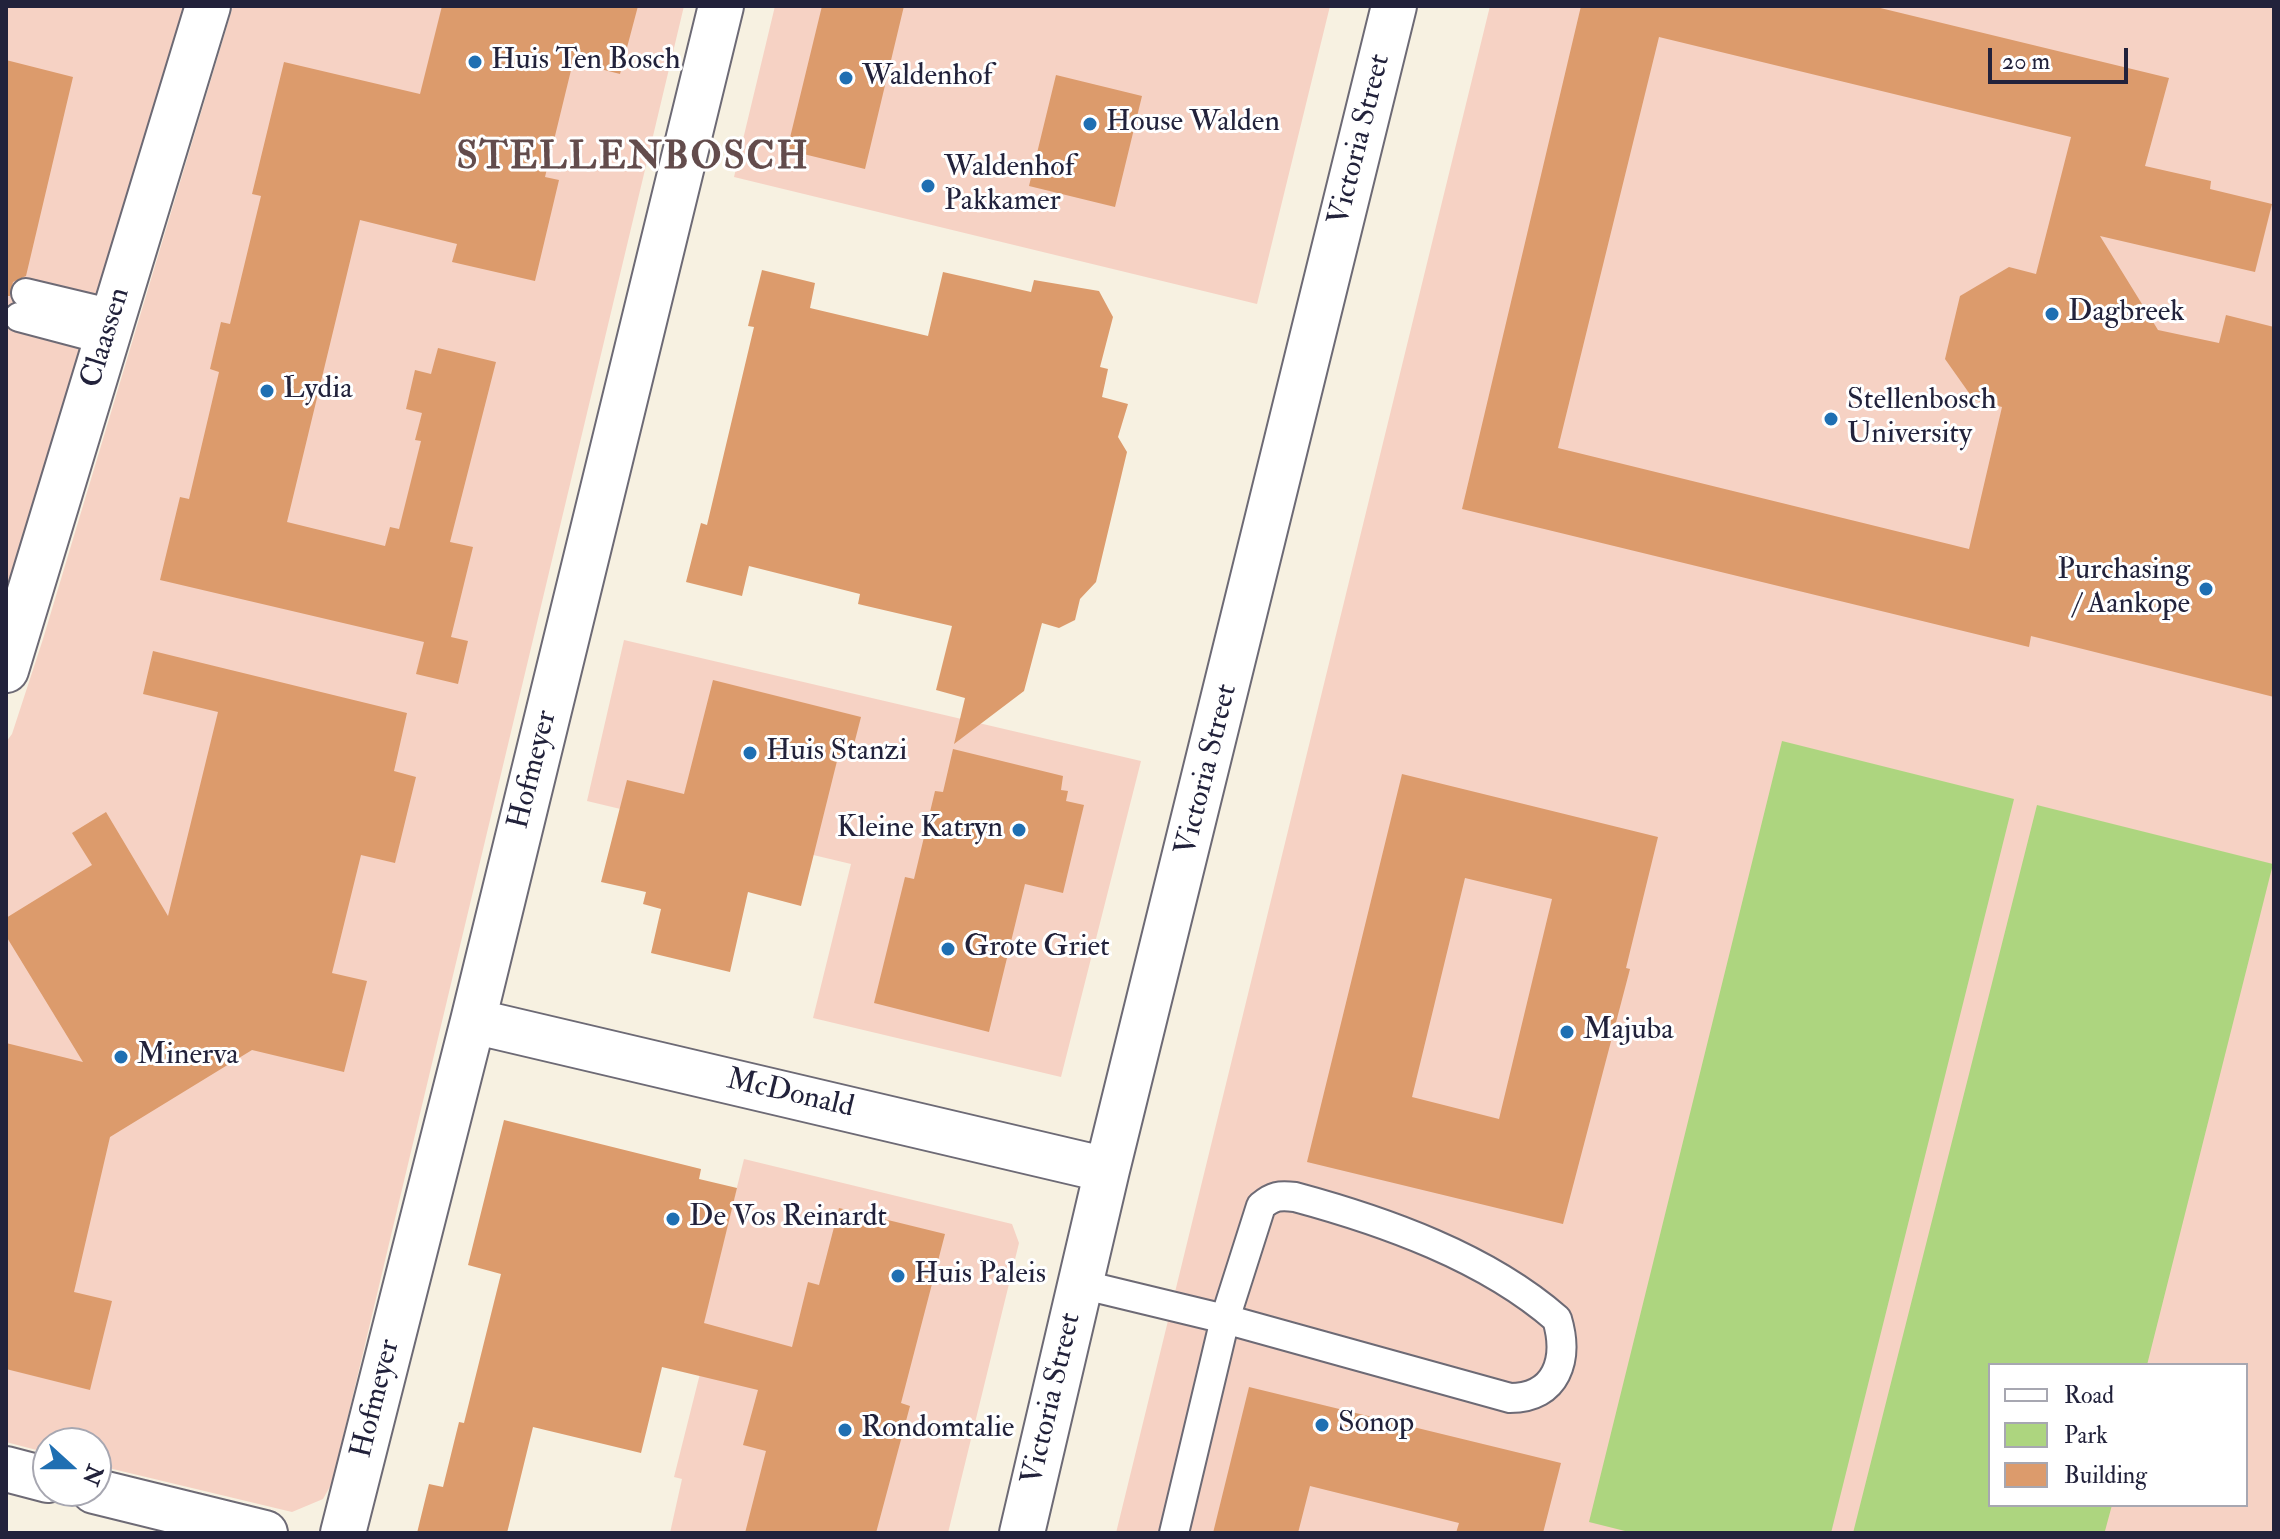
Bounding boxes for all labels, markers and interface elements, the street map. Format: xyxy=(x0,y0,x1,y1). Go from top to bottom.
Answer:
scale bar xyxy=(1992,32,2132,82)
place label: Huis Ten Bosch xyxy=(491,44,680,80)
text: 20 m xyxy=(2002,46,2050,77)
street label: Victoria Street xyxy=(1322,51,1400,229)
marker: Huis Ten Bosch xyxy=(466,53,484,71)
place label: Waldenhof xyxy=(862,60,992,96)
marker: Waldenhof xyxy=(837,69,855,87)
place label: House Walden xyxy=(1106,106,1280,142)
marker: House Walden xyxy=(1081,115,1099,133)
district label: STELLENBOSCH xyxy=(456,137,810,183)
place label: Waldenhof Pakkamer xyxy=(944,151,1074,222)
marker: Waldenhof Pakkamer xyxy=(919,177,937,195)
street label: Claassen xyxy=(75,284,139,392)
place label: Dagbreek xyxy=(2068,296,2185,332)
marker: Dagbreek xyxy=(2043,305,2061,323)
place label: Lydia xyxy=(283,373,353,409)
marker: Lydia xyxy=(258,382,276,400)
place label: Stellenbosch University xyxy=(1847,384,1996,454)
marker: Stellenbosch University xyxy=(1822,410,1840,428)
place label: Purchasing / Aankope xyxy=(2057,554,2190,624)
marker: Purchasing / Aankope xyxy=(2197,580,2215,598)
street label: Victoria Street xyxy=(1169,681,1247,859)
street label: Hofmeyer xyxy=(502,707,566,833)
place label: Huis Stanzi xyxy=(766,735,907,771)
marker: Huis Stanzi xyxy=(741,744,759,762)
place label: Kleine Katryn xyxy=(837,812,1003,848)
marker: Kleine Katryn xyxy=(1010,821,1028,839)
place label: Grote Griet xyxy=(964,931,1110,967)
marker: Grote Griet xyxy=(939,940,957,958)
place label: Majuba xyxy=(1583,1014,1674,1050)
marker: Majuba xyxy=(1558,1023,1576,1041)
place label: Minerva xyxy=(137,1039,239,1075)
marker: Minerva xyxy=(112,1048,130,1066)
street label: McDonald xyxy=(723,1063,857,1127)
place label: De Vos Reinardt xyxy=(689,1201,887,1237)
marker: De Vos Reinardt xyxy=(664,1210,682,1228)
place label: Huis Paleis xyxy=(914,1258,1046,1294)
marker: Huis Paleis xyxy=(889,1267,907,1285)
street label: Victoria Street xyxy=(1016,1310,1090,1488)
street label: Hofmeyer xyxy=(345,1336,409,1462)
legend xyxy=(1988,1363,2248,1507)
text: Road xyxy=(2064,1380,2114,1411)
place label: Sonop xyxy=(1338,1407,1414,1443)
place label: Rondomtalie xyxy=(861,1412,1014,1448)
marker: Sonop xyxy=(1313,1416,1331,1434)
text: Park xyxy=(2064,1420,2108,1451)
marker: Rondomtalie xyxy=(836,1421,854,1439)
north arrow xyxy=(32,1427,112,1507)
text: Building xyxy=(2064,1460,2147,1491)
text: N xyxy=(76,1461,109,1489)

